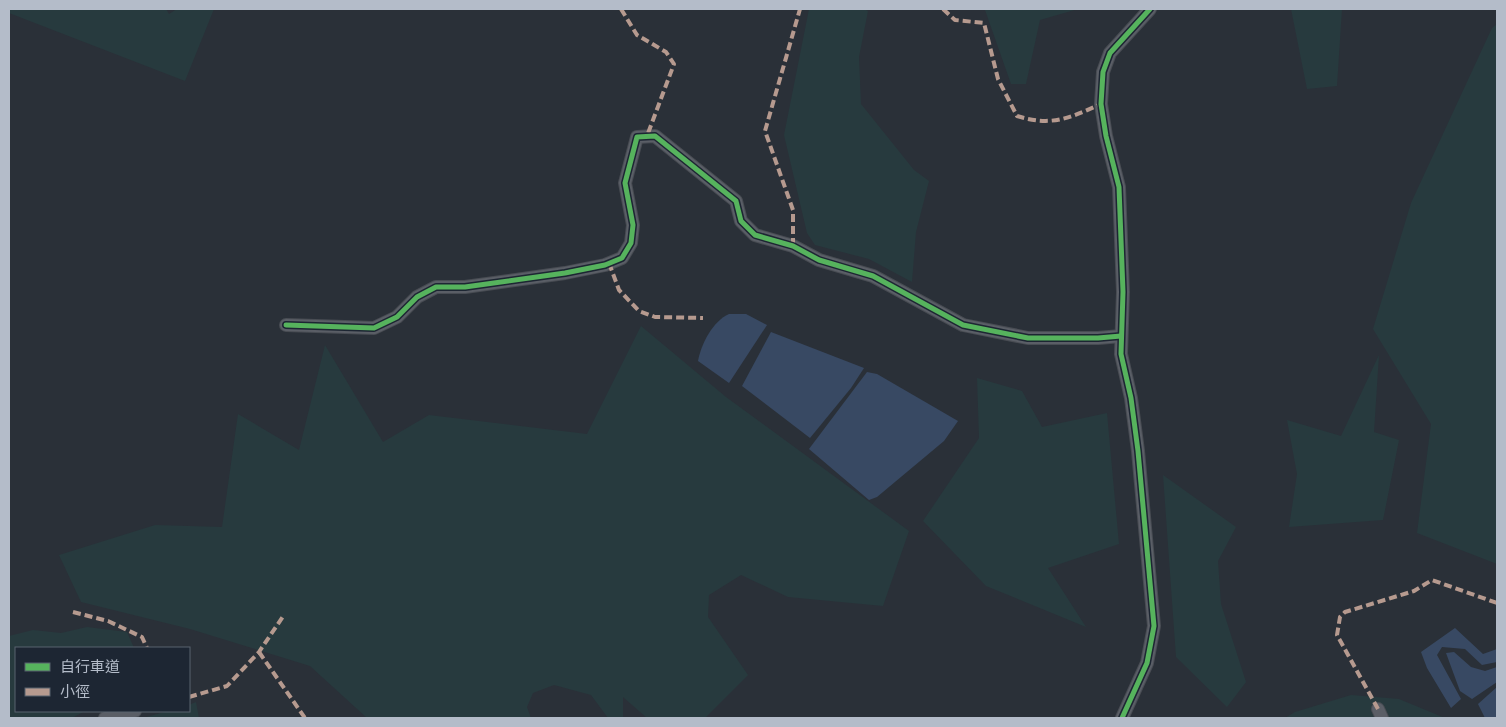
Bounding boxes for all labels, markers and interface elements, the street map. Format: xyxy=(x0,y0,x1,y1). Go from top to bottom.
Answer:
legend xyxy=(15,647,190,712)
text: 自行車道 xyxy=(60,658,120,675)
text: 小徑 xyxy=(60,683,90,700)

